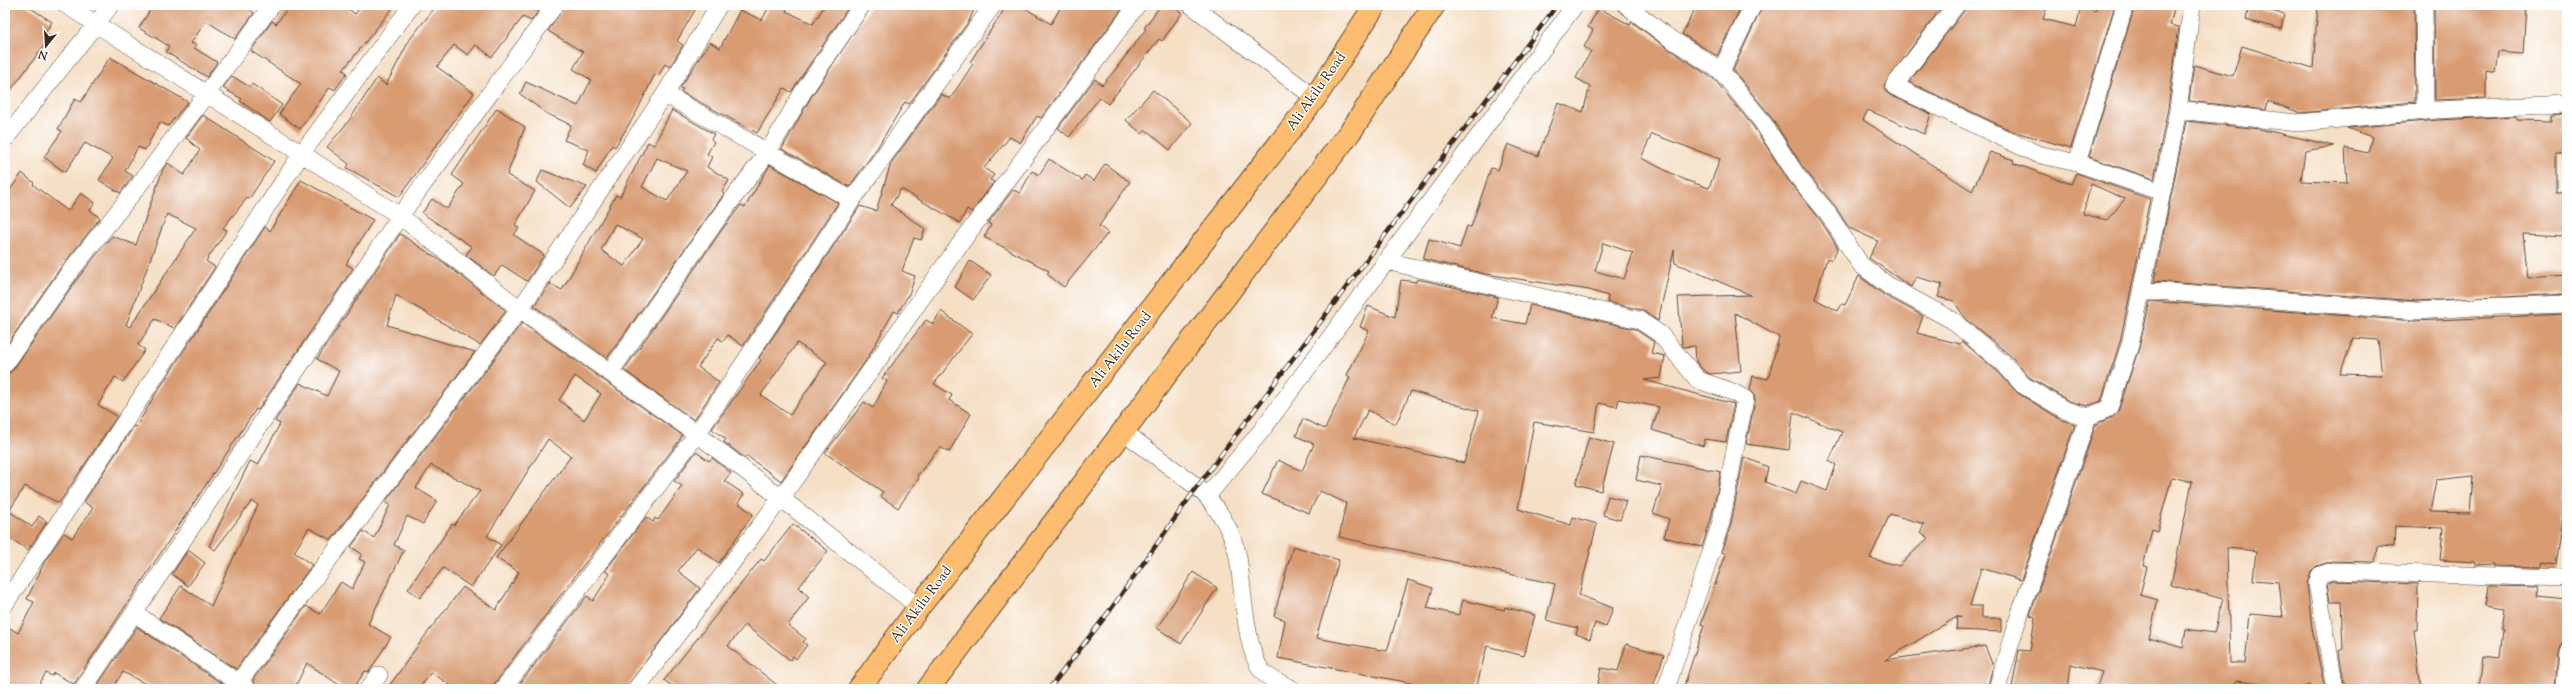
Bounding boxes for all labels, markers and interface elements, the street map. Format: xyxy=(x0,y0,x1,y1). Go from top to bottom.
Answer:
north arrow xyxy=(26,26,66,66)
text: N xyxy=(36,46,51,64)
street label: Ali Akilu Road xyxy=(1283,49,1351,135)
street label: Ali Akilu Road xyxy=(1085,308,1157,392)
street label: Ali Akilu Road xyxy=(886,562,958,648)

